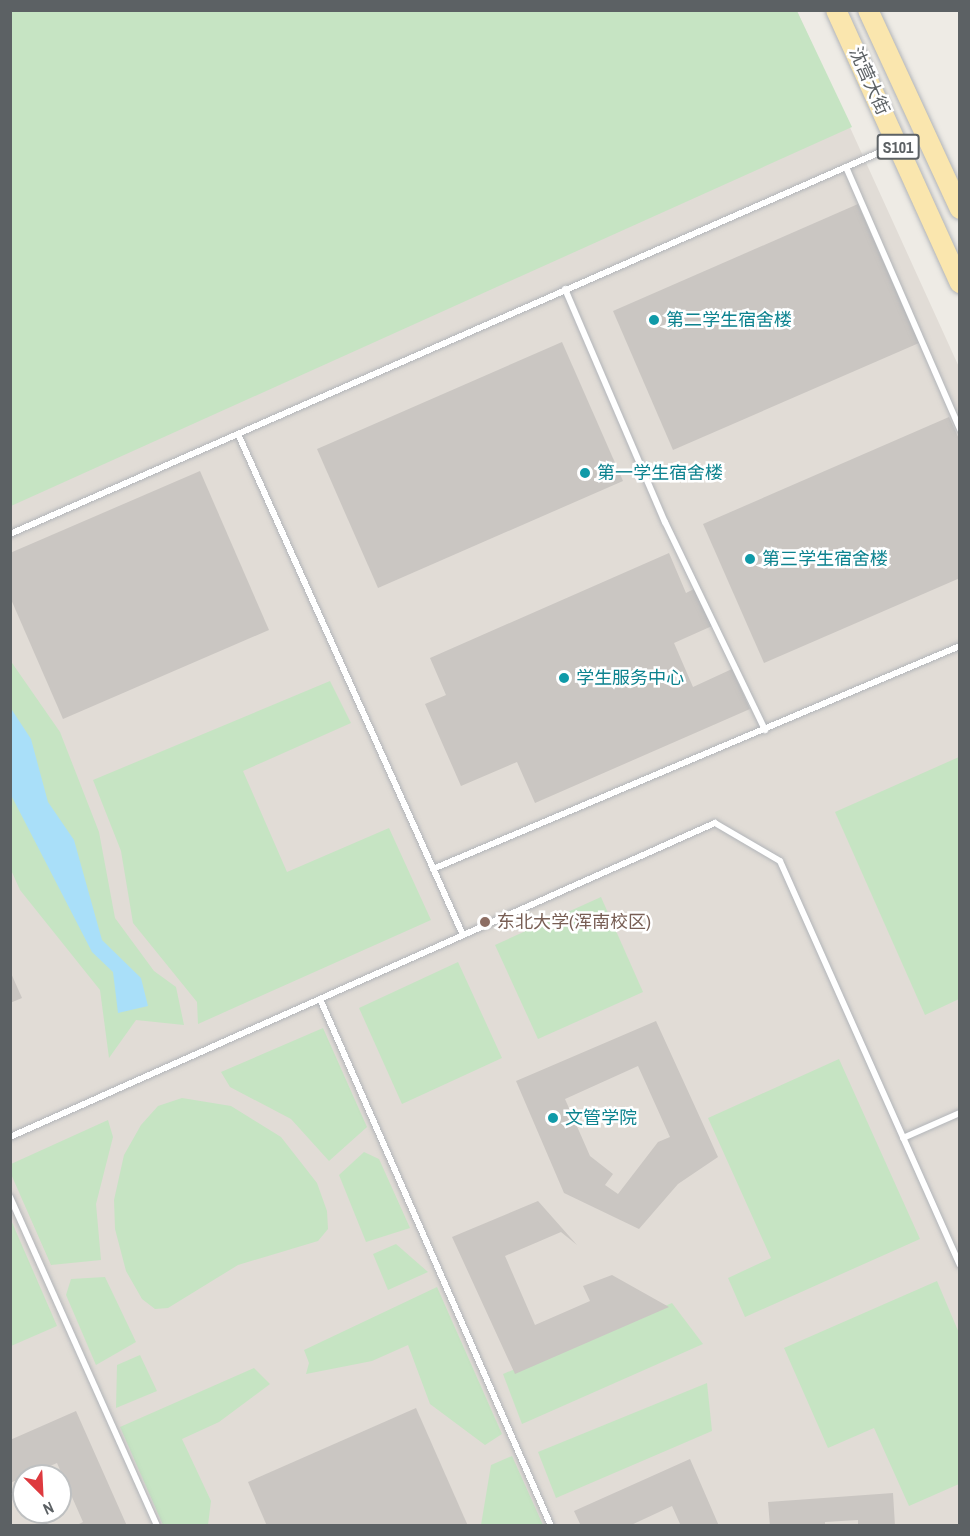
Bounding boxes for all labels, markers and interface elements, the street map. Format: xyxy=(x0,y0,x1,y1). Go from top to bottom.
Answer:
street label: 沈营大街 xyxy=(844,44,894,118)
road number: S101 xyxy=(876,134,920,160)
place label: 第二学生宿舍楼 xyxy=(666,309,792,331)
marker: 第二学生宿舍楼 xyxy=(647,313,661,327)
place label: 第一学生宿舍楼 xyxy=(597,462,723,484)
marker: 第一学生宿舍楼 xyxy=(578,466,592,480)
place label: 第三学生宿舍楼 xyxy=(762,548,888,570)
marker: 第三学生宿舍楼 xyxy=(743,552,757,566)
place label: 学生服务中心 xyxy=(576,667,684,689)
marker: 学生服务中心 xyxy=(557,671,571,685)
place label: 东北大学(浑南校区) xyxy=(497,911,651,933)
marker: 东北大学(浑南校区) xyxy=(478,915,492,929)
place label: 文管学院 xyxy=(565,1107,637,1129)
marker: 文管学院 xyxy=(546,1111,560,1125)
north arrow xyxy=(12,1464,72,1524)
text: N xyxy=(40,1497,57,1521)

